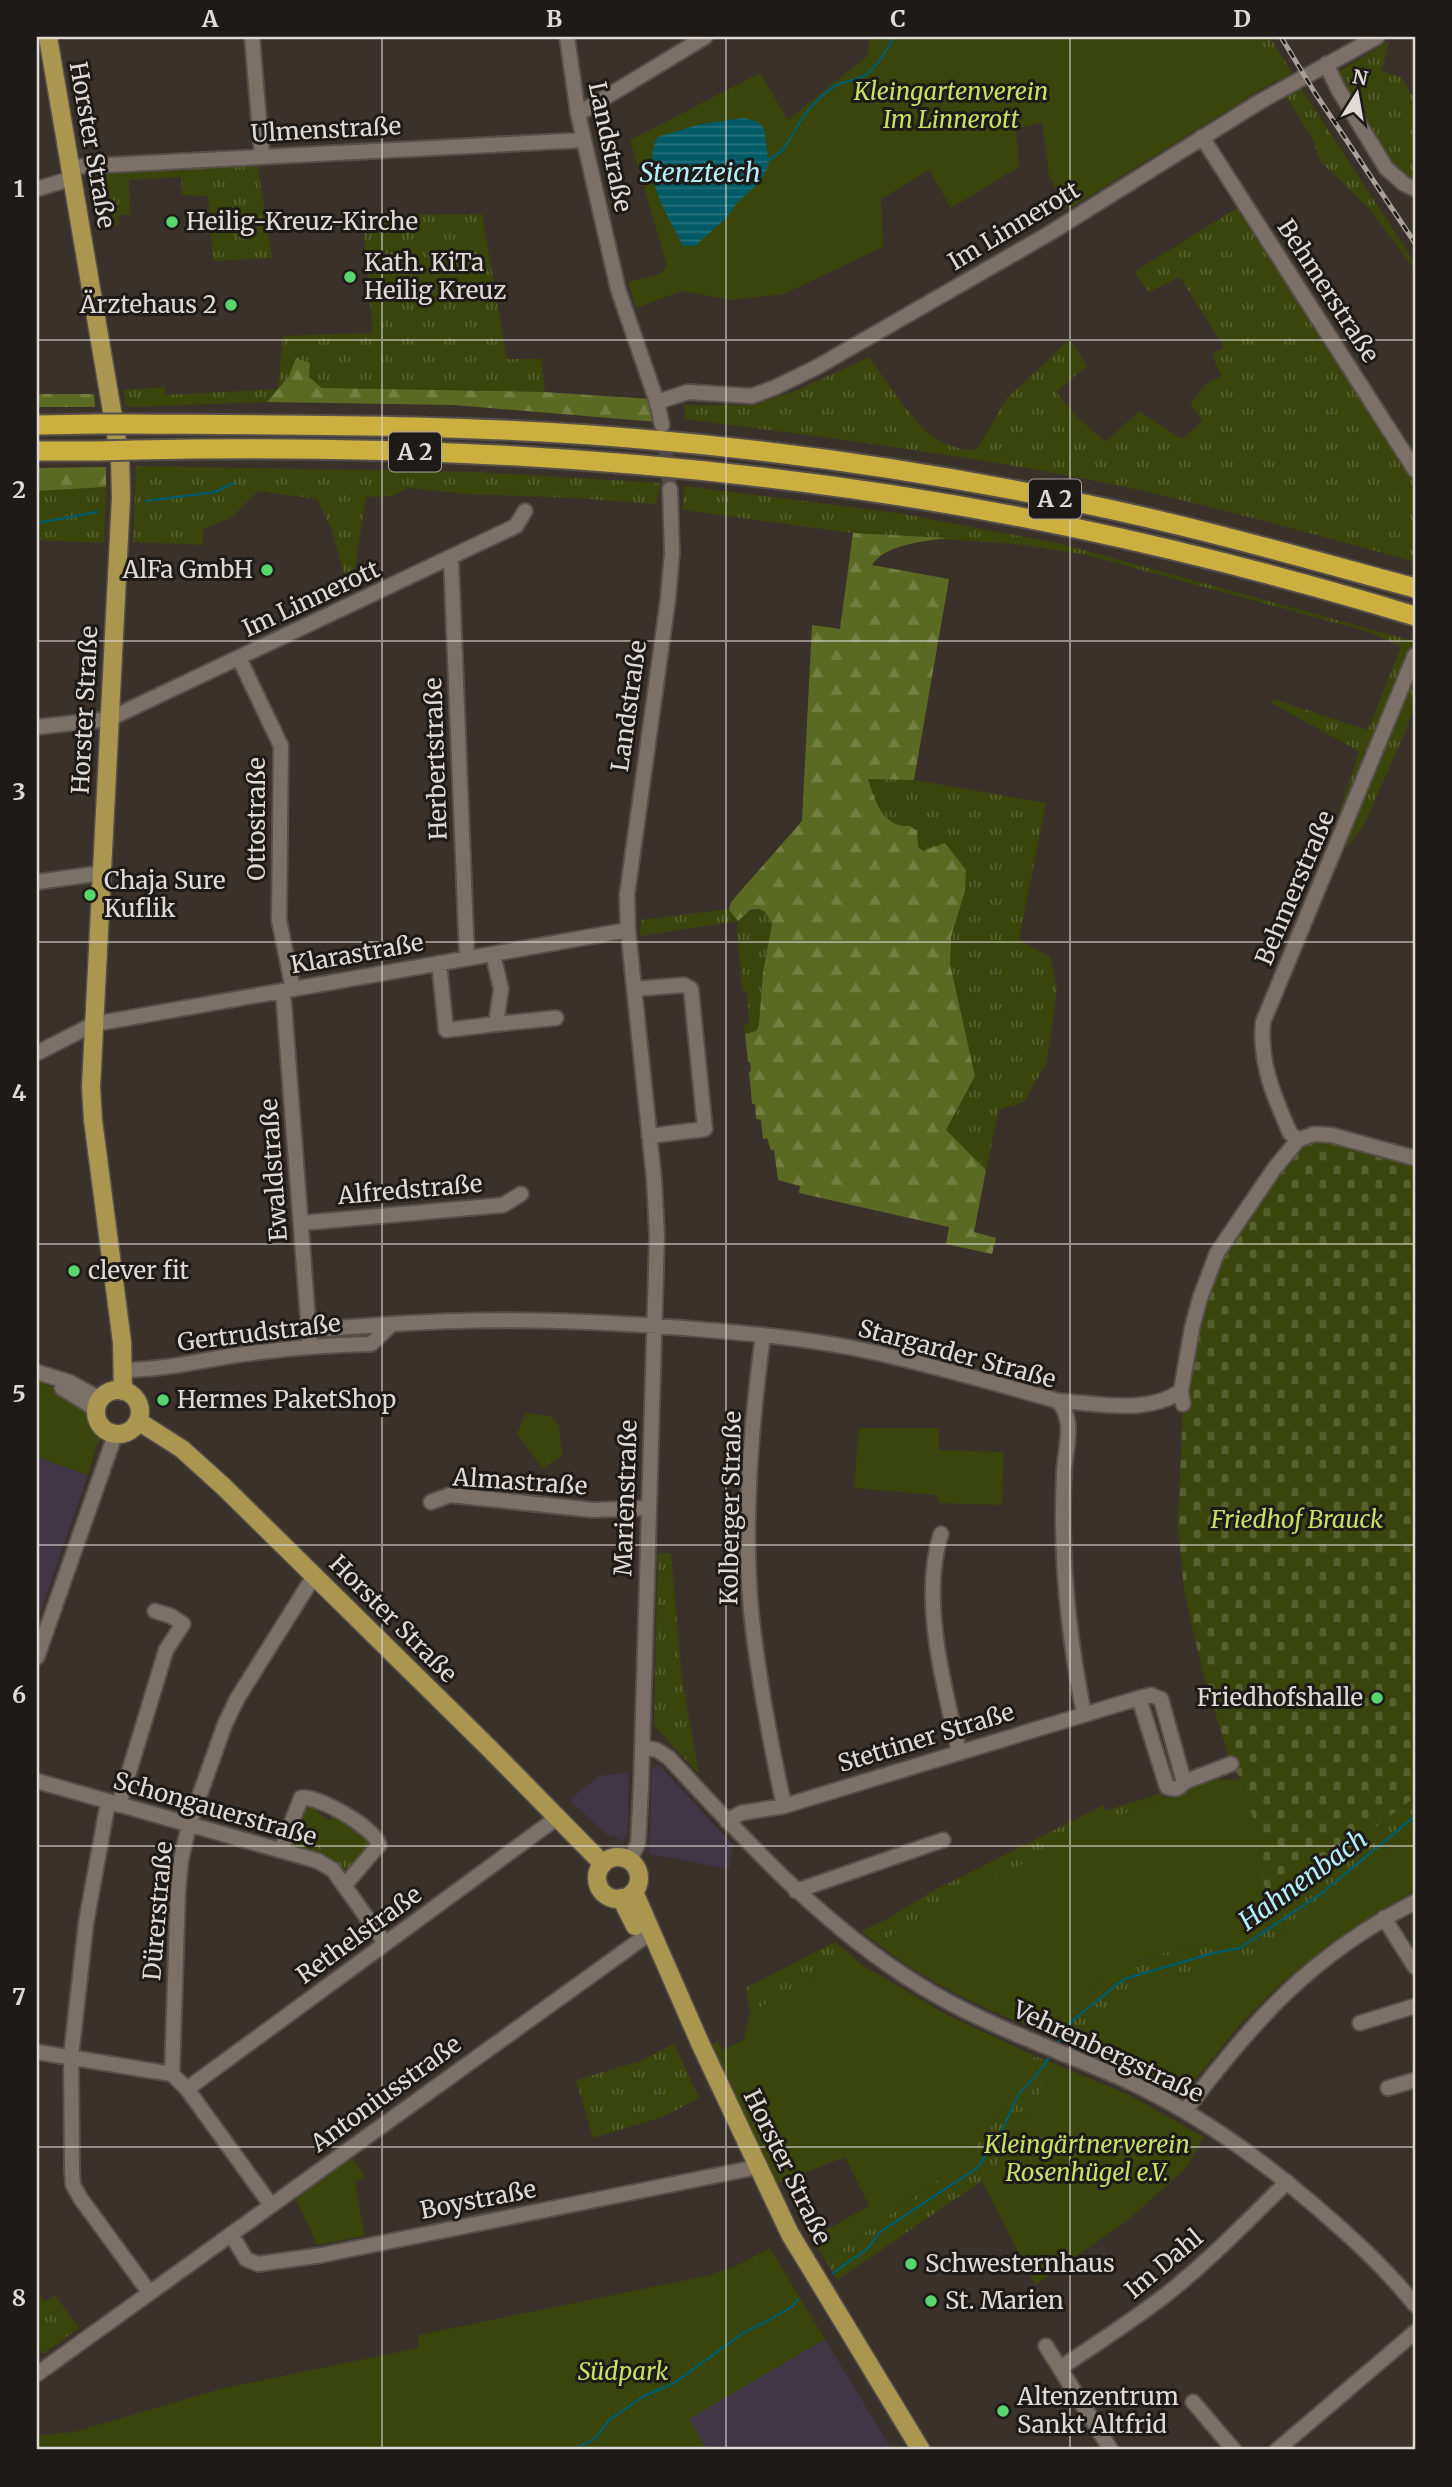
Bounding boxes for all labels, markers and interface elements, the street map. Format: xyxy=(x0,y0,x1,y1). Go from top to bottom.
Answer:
text: A xyxy=(201,4,219,33)
text: B xyxy=(546,4,562,33)
text: C xyxy=(890,4,906,33)
text: D xyxy=(1233,4,1251,33)
street label: Horster Straße xyxy=(63,59,122,231)
north arrow xyxy=(1322,60,1392,130)
text: N xyxy=(1351,64,1370,91)
park label: Kleingartenverein Im Linnerott xyxy=(853,76,1048,135)
street label: Landstraße xyxy=(582,79,639,215)
street label: Ulmenstraße xyxy=(250,110,402,149)
water label: Stenzteich xyxy=(639,156,761,189)
text: 1 xyxy=(14,174,25,203)
street label: Im Linnerott xyxy=(942,174,1086,277)
place label: Heilig-Kreuz-Kirche xyxy=(186,206,418,237)
street label: Behmerstraße xyxy=(1271,213,1386,368)
marker: Heilig-Kreuz-Kirche xyxy=(164,214,180,230)
place label: Kath. KiTa Heilig Kreuz xyxy=(364,247,506,306)
marker: Kath. KiTa Heilig Kreuz xyxy=(342,269,358,285)
place label: Ärztehaus 2 xyxy=(79,289,217,320)
marker: Ärztehaus 2 xyxy=(223,297,239,313)
road number: A 2 xyxy=(389,432,441,472)
text: 2 xyxy=(12,475,26,504)
road number: A 2 xyxy=(1029,480,1081,519)
street label: Im Linnerott xyxy=(237,553,385,644)
place label: AlFa GmbH xyxy=(121,554,253,585)
marker: AlFa GmbH xyxy=(259,562,275,578)
street label: Horster Straße xyxy=(65,625,104,795)
street label: Landstraße xyxy=(604,638,653,774)
street label: Herbertstraße xyxy=(417,677,454,841)
street label: Ottostraße xyxy=(241,757,272,881)
text: 3 xyxy=(12,777,26,806)
street label: Behmerstraße xyxy=(1248,806,1341,970)
place label: Chaja Sure Kuflik xyxy=(104,865,225,924)
marker: Chaja Sure Kuflik xyxy=(82,887,98,903)
street label: Klarastraße xyxy=(288,927,426,980)
text: 4 xyxy=(12,1078,27,1107)
street label: Ewaldstraße xyxy=(253,1098,294,1243)
street label: Alfredstraße xyxy=(335,1168,483,1211)
place label: clever fit xyxy=(88,1255,189,1286)
marker: clever fit xyxy=(66,1263,82,1279)
street label: Gertrudstraße xyxy=(175,1307,342,1358)
street label: Stargarder Straße xyxy=(855,1312,1059,1395)
text: 5 xyxy=(12,1379,26,1408)
place label: Hermes PaketShop xyxy=(177,1384,396,1415)
marker: Hermes PaketShop xyxy=(155,1392,171,1408)
street label: Kolberger Straße xyxy=(713,1411,748,1605)
street label: Marienstraße xyxy=(607,1419,644,1577)
street label: Almastraße xyxy=(451,1461,588,1502)
park label: Friedhof Brauck xyxy=(1210,1504,1383,1535)
street label: Horster Straße xyxy=(323,1548,464,1689)
text: 6 xyxy=(12,1680,26,1709)
place label: Friedhofshalle xyxy=(1197,1682,1363,1713)
marker: Friedhofshalle xyxy=(1369,1690,1385,1706)
street label: Stettiner Straße xyxy=(834,1696,1018,1779)
street label: Schongauerstraße xyxy=(110,1765,320,1852)
water label: Hahnenbach xyxy=(1231,1822,1373,1938)
street label: Dürerstraße xyxy=(136,1840,179,1982)
street label: Rethelstraße xyxy=(290,1879,427,1990)
text: 7 xyxy=(12,1982,26,2011)
street label: Vehrenbergstraße xyxy=(1007,1993,1208,2109)
street label: Antoniusstraße xyxy=(304,2029,467,2159)
street label: Horster Straße xyxy=(737,2084,838,2249)
park label: Kleingärtnerverein Rosenhügel e.V. xyxy=(983,2129,1190,2188)
street label: Boystraße xyxy=(417,2173,539,2226)
street label: Im Dahl xyxy=(1118,2222,1209,2305)
place label: Schwesternhaus xyxy=(925,2248,1115,2279)
marker: Schwesternhaus xyxy=(903,2256,919,2272)
text: 8 xyxy=(12,2283,26,2312)
place label: St. Marien xyxy=(945,2285,1064,2316)
marker: St. Marien xyxy=(923,2293,939,2309)
park label: Südpark xyxy=(578,2356,668,2387)
place label: Altenzentrum Sankt Altfrid xyxy=(1016,2381,1179,2440)
marker: Altenzentrum Sankt Altfrid xyxy=(995,2403,1011,2419)

